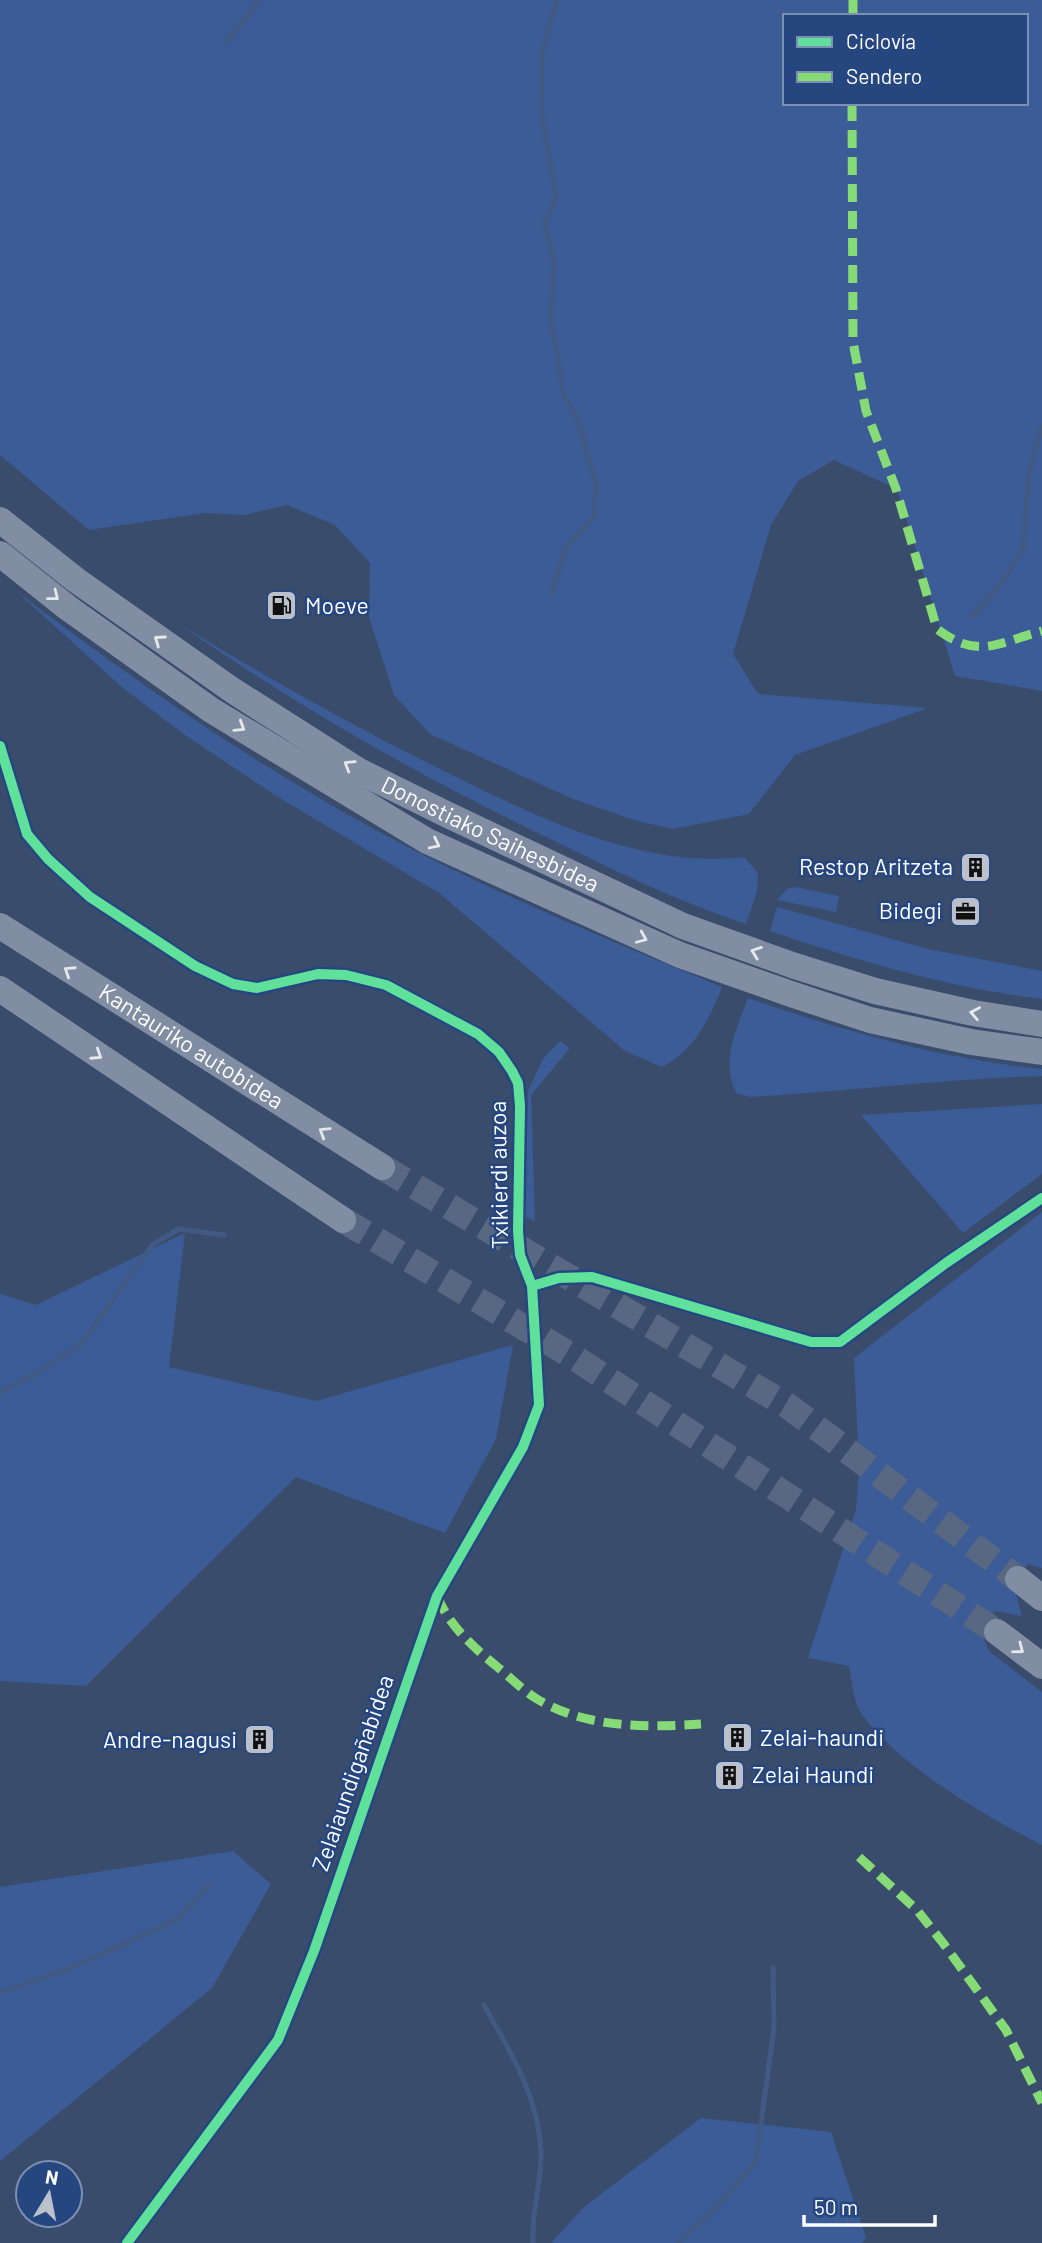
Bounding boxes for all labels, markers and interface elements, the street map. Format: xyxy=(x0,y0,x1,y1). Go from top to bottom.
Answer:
legend xyxy=(783,14,1028,105)
text: Ciclovía xyxy=(846,28,916,53)
text: Sendero xyxy=(846,63,922,88)
one-way arrow xyxy=(46,588,58,601)
fuel station icon: Moeve xyxy=(265,589,299,623)
place label: Moeve xyxy=(305,591,369,619)
one-way arrow xyxy=(154,636,167,648)
one-way arrow xyxy=(232,719,245,732)
one-way arrow xyxy=(344,760,357,773)
street label: Donostiako Saihesbidea xyxy=(377,769,604,897)
one-way arrow xyxy=(428,836,440,850)
building icon: Restop Aritzeta xyxy=(959,850,993,884)
place label: Restop Aritzeta xyxy=(799,852,953,880)
office icon: Bidegi xyxy=(948,894,982,928)
place label: Bidegi xyxy=(879,896,942,924)
one-way arrow xyxy=(635,930,647,944)
one-way arrow xyxy=(750,946,762,960)
one-way arrow xyxy=(64,967,77,980)
street label: Kantauriko autobidea xyxy=(94,977,289,1114)
one-way arrow xyxy=(969,1007,981,1022)
one-way arrow xyxy=(89,1046,102,1059)
street label: Txikierdi auzoa xyxy=(483,1101,513,1249)
one-way arrow xyxy=(319,1127,332,1140)
one-way arrow xyxy=(1012,1640,1024,1653)
street label: Zelaiaundigañabidea xyxy=(305,1671,399,1874)
building icon: Zelai-haundi xyxy=(720,1721,754,1755)
building icon: Andre-nagusi xyxy=(243,1723,277,1757)
place label: Zelai-haundi xyxy=(760,1723,884,1751)
place label: Andre-nagusi xyxy=(103,1725,237,1753)
building icon: Zelai Haundi xyxy=(712,1758,746,1792)
place label: Zelai Haundi xyxy=(752,1760,874,1788)
north arrow xyxy=(14,2159,84,2229)
text: N xyxy=(44,2164,60,2189)
scale bar xyxy=(804,2184,935,2228)
text: 50 m xyxy=(814,2194,858,2219)

